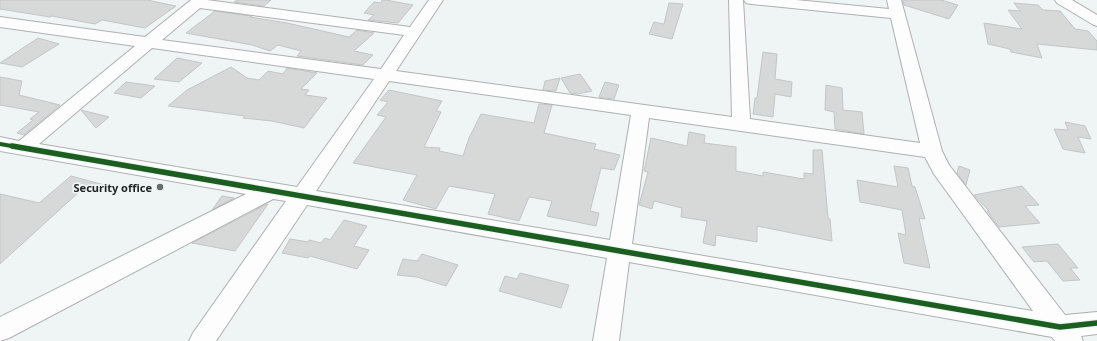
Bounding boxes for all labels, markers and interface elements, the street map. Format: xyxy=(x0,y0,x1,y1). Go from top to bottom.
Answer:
place label: Security office xyxy=(74,180,152,195)
marker: Security office xyxy=(155,182,165,192)

